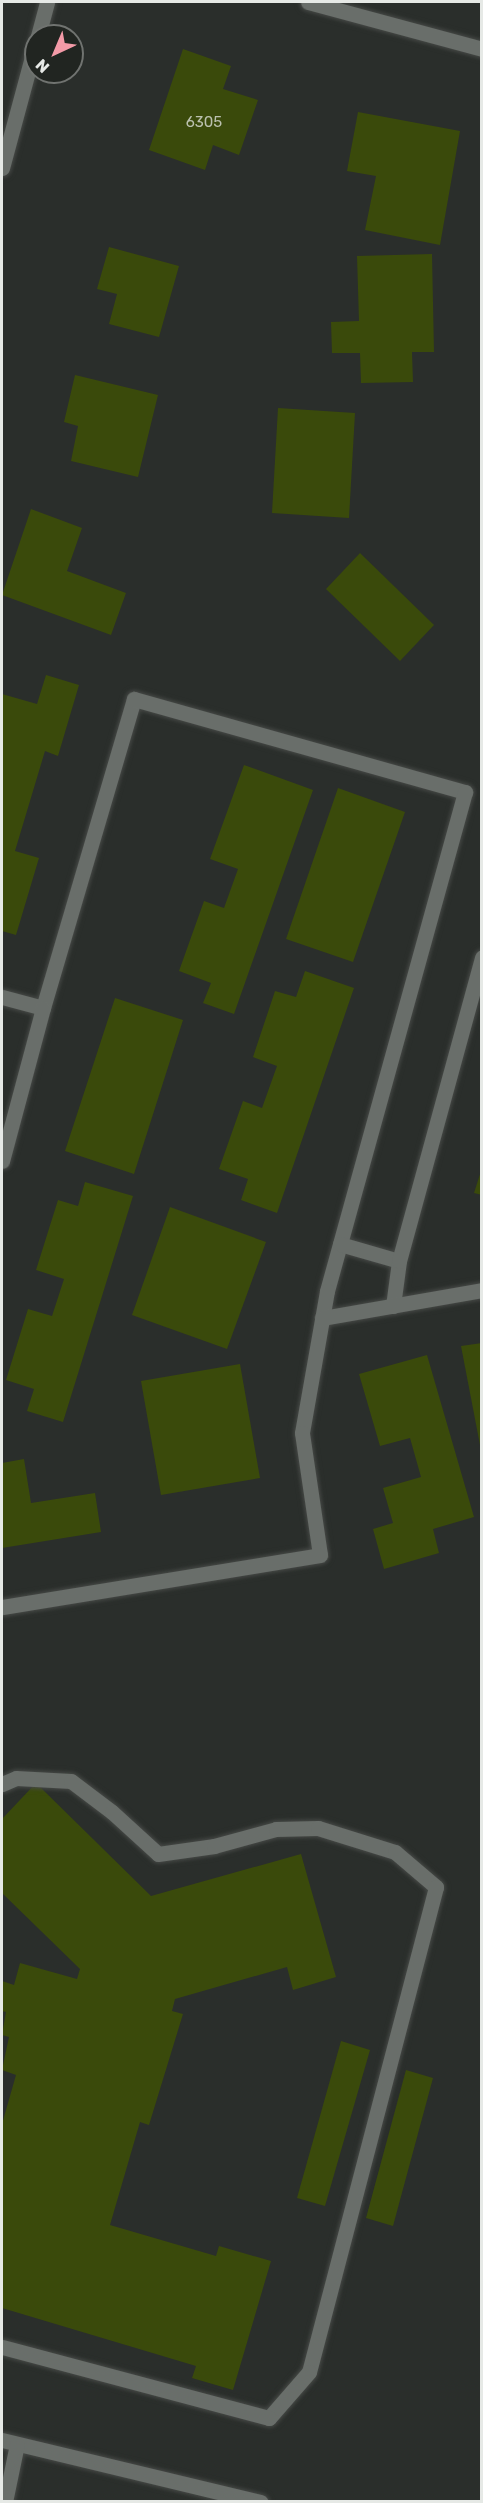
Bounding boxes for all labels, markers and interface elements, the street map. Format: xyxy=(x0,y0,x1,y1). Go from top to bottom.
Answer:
north arrow xyxy=(24,24,84,84)
text: N xyxy=(32,55,53,77)
house number: 6305 xyxy=(186,114,222,132)

